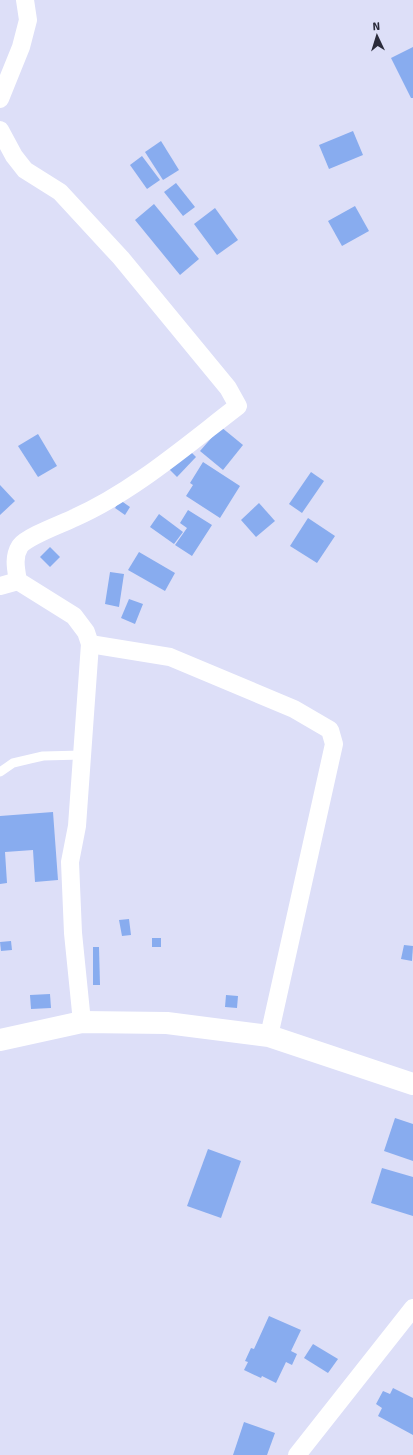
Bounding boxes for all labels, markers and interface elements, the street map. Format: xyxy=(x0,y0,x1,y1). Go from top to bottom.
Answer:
north arrow xyxy=(357,16,397,56)
text: N xyxy=(372,20,381,33)

